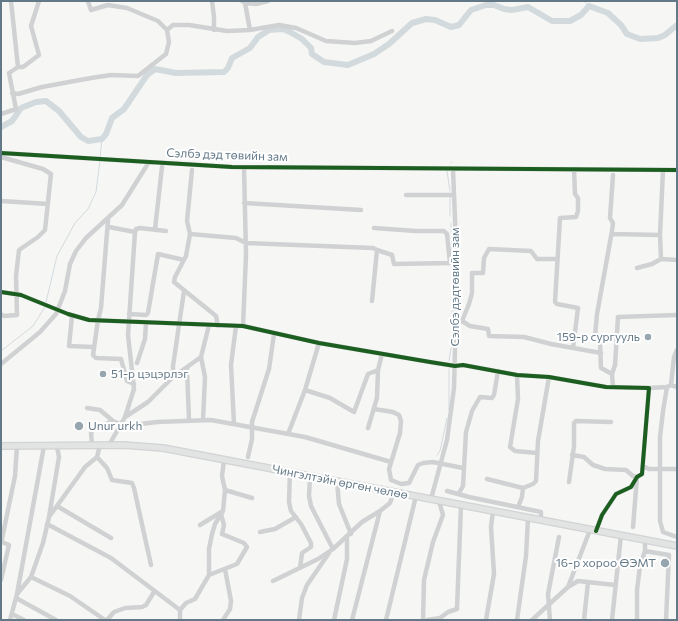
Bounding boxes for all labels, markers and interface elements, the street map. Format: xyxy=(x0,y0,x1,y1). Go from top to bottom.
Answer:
street label: Сэлбэ дэд төвийн зам xyxy=(166,146,288,164)
street label: Сэлбэ дэдтөвийн зам xyxy=(448,227,462,347)
place label: 159-р сургууль xyxy=(557,330,640,344)
marker: 159-р сургууль xyxy=(643,332,653,342)
place label: 51-р цэцэрлэг xyxy=(111,367,189,381)
marker: 51-р цэцэрлэг xyxy=(98,369,108,379)
place label: Unur urkh xyxy=(88,419,142,433)
marker: Unur urkh xyxy=(73,420,85,432)
street label: Чингэлтэйн өргөн чөлөө xyxy=(271,462,409,502)
place label: 16-р хороо ӨЭМТ xyxy=(556,556,656,570)
marker: 16-р хороо ӨЭМТ xyxy=(659,557,671,569)

